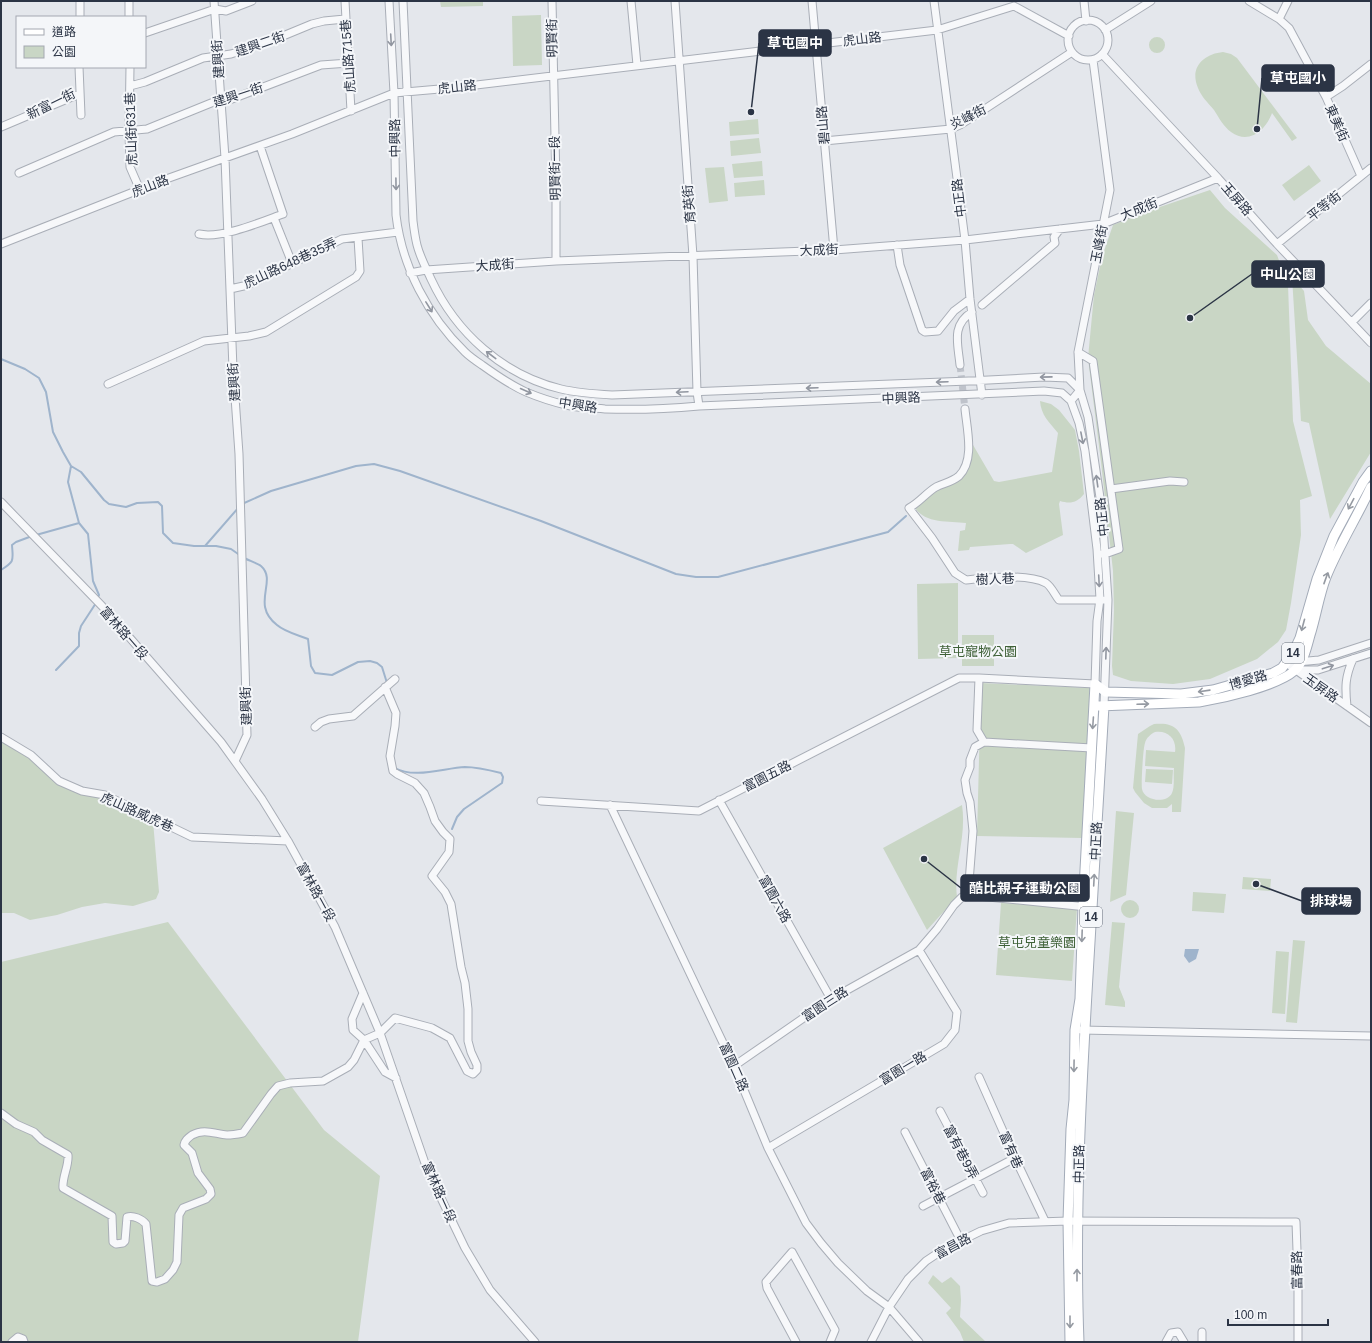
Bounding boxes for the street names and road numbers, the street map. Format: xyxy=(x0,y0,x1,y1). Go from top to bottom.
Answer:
street label: 明賢街 xyxy=(544,18,560,58)
street label: 虎山路715巷 xyxy=(338,19,358,93)
street label: 建興二街 xyxy=(233,28,287,60)
street label: 虎山路 xyxy=(842,29,882,49)
street label: 建興街 xyxy=(209,39,227,79)
street label: 虎山路 xyxy=(437,78,477,96)
street label: 建興一街 xyxy=(211,80,265,110)
street label: 新富一街 xyxy=(24,86,78,122)
street label: 虎山街631巷 xyxy=(122,92,140,166)
street label: 炎峰街 xyxy=(947,101,989,133)
street label: 東美街 xyxy=(1322,102,1352,144)
street label: 碧山路 xyxy=(814,105,832,145)
street label: 中興路 xyxy=(387,118,403,158)
street label: 明賢街一段 xyxy=(547,135,563,201)
street label: 虎山路 xyxy=(129,172,171,200)
street label: 中正路 xyxy=(949,178,969,218)
street label: 玉屏路 xyxy=(1219,179,1255,219)
street label: 育英街 xyxy=(680,184,698,224)
street label: 平等街 xyxy=(1304,188,1344,224)
street label: 大成街 xyxy=(1118,195,1160,223)
street label: 玉峰街 xyxy=(1088,223,1110,265)
street label: 虎山路648巷35弄 xyxy=(241,235,339,291)
street label: 大成街 xyxy=(799,242,839,258)
street label: 大成街 xyxy=(475,256,515,274)
street label: 建興街 xyxy=(225,362,243,402)
street label: 中興路 xyxy=(881,389,921,407)
street label: 中興路 xyxy=(558,395,598,415)
street label: 中正路 xyxy=(1093,497,1111,537)
street label: 樹人巷 xyxy=(975,571,1015,587)
street label: 富林路一段 xyxy=(97,604,151,662)
road number: 14 xyxy=(1282,643,1304,663)
street label: 博愛路 xyxy=(1227,667,1269,693)
street label: 玉屏路 xyxy=(1301,671,1341,705)
street label: 建興街 xyxy=(238,686,254,726)
street label: 富園五路 xyxy=(740,758,794,794)
street label: 虎山路威虎巷 xyxy=(98,789,176,835)
street label: 中正路 xyxy=(1087,821,1105,861)
street label: 富林路一段 xyxy=(294,860,338,924)
street label: 富園六路 xyxy=(756,873,794,925)
road number: 14 xyxy=(1080,907,1102,927)
street label: 富園三路 xyxy=(799,984,851,1024)
street label: 富園二路 xyxy=(717,1040,751,1094)
street label: 富園一路 xyxy=(877,1048,929,1088)
street label: 富有巷9弄 xyxy=(940,1122,982,1182)
street label: 富有巷 xyxy=(996,1129,1026,1171)
street label: 中正路 xyxy=(1071,1144,1087,1184)
street label: 富林路一段 xyxy=(419,1159,459,1225)
street label: 富裕巷 xyxy=(917,1165,949,1207)
street label: 富昌路 xyxy=(932,1230,974,1262)
street label: 富春路 xyxy=(1289,1250,1305,1290)

